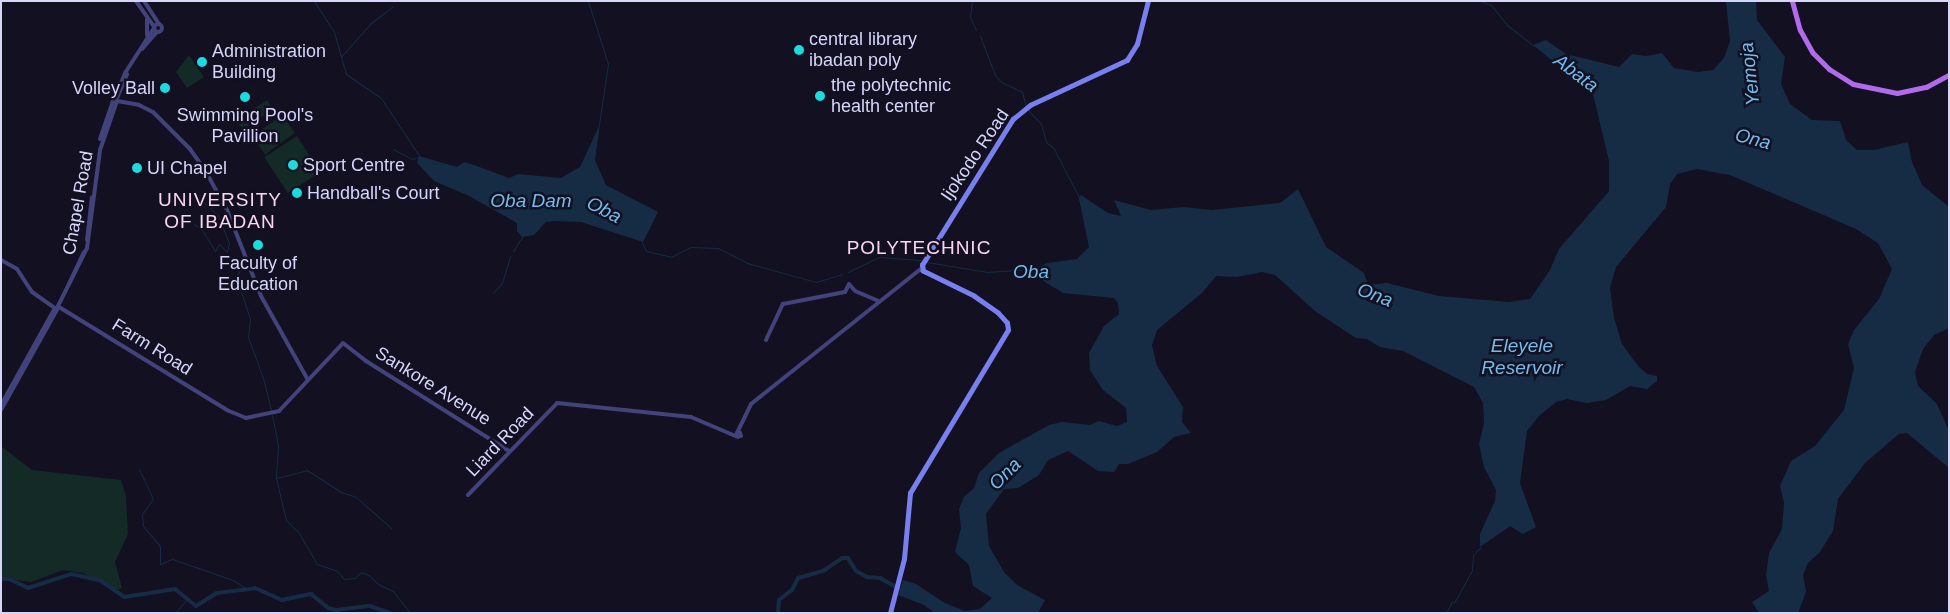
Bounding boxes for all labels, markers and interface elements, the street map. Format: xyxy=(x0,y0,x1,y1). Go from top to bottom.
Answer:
place label: central library ibadan poly xyxy=(809,29,917,72)
place label: Administration Building xyxy=(212,41,326,84)
water label: Yemoja xyxy=(1735,41,1765,107)
marker: central library ibadan poly xyxy=(793,44,805,56)
water label: Abata xyxy=(1549,49,1603,97)
marker: Administration Building xyxy=(196,56,208,68)
place label: the polytechnic health center xyxy=(831,75,951,118)
place label: Volley Ball xyxy=(72,77,155,99)
marker: Volley Ball xyxy=(159,82,171,94)
marker: the polytechnic health center xyxy=(813,89,827,103)
marker: Swimming Pool's Pavillion xyxy=(239,91,251,103)
place label: Swimming Pool's Pavillion xyxy=(177,105,313,148)
street label: Ijokodo Road xyxy=(936,105,1014,205)
water label: Ona xyxy=(1733,123,1773,155)
street label: Chapel Road xyxy=(58,149,98,257)
place label: Sport Centre xyxy=(303,154,405,176)
place label: UI Chapel xyxy=(147,157,227,179)
marker: Sport Centre xyxy=(287,159,299,171)
marker: UI Chapel xyxy=(131,162,143,174)
place label: Handball's Court xyxy=(307,182,440,204)
marker: Handball's Court xyxy=(291,187,303,199)
district label: UNIVERSITY OF IBADAN xyxy=(157,189,283,233)
water label: Oba Dam xyxy=(490,190,572,212)
water label: Oba xyxy=(583,192,625,228)
district label: POLYTECHNIC xyxy=(845,237,993,259)
marker: Faculty of Education xyxy=(252,239,264,251)
place label: Faculty of Education xyxy=(218,253,298,296)
water label: Oba xyxy=(1013,261,1049,283)
water label: Ona xyxy=(1354,278,1396,312)
street label: Farm Road xyxy=(108,314,196,380)
water label: Eleyele Reservoir xyxy=(1481,335,1563,379)
street label: Sankore Avenue xyxy=(371,342,495,430)
street label: Liard Road xyxy=(462,403,538,481)
water label: Ona xyxy=(984,453,1026,495)

